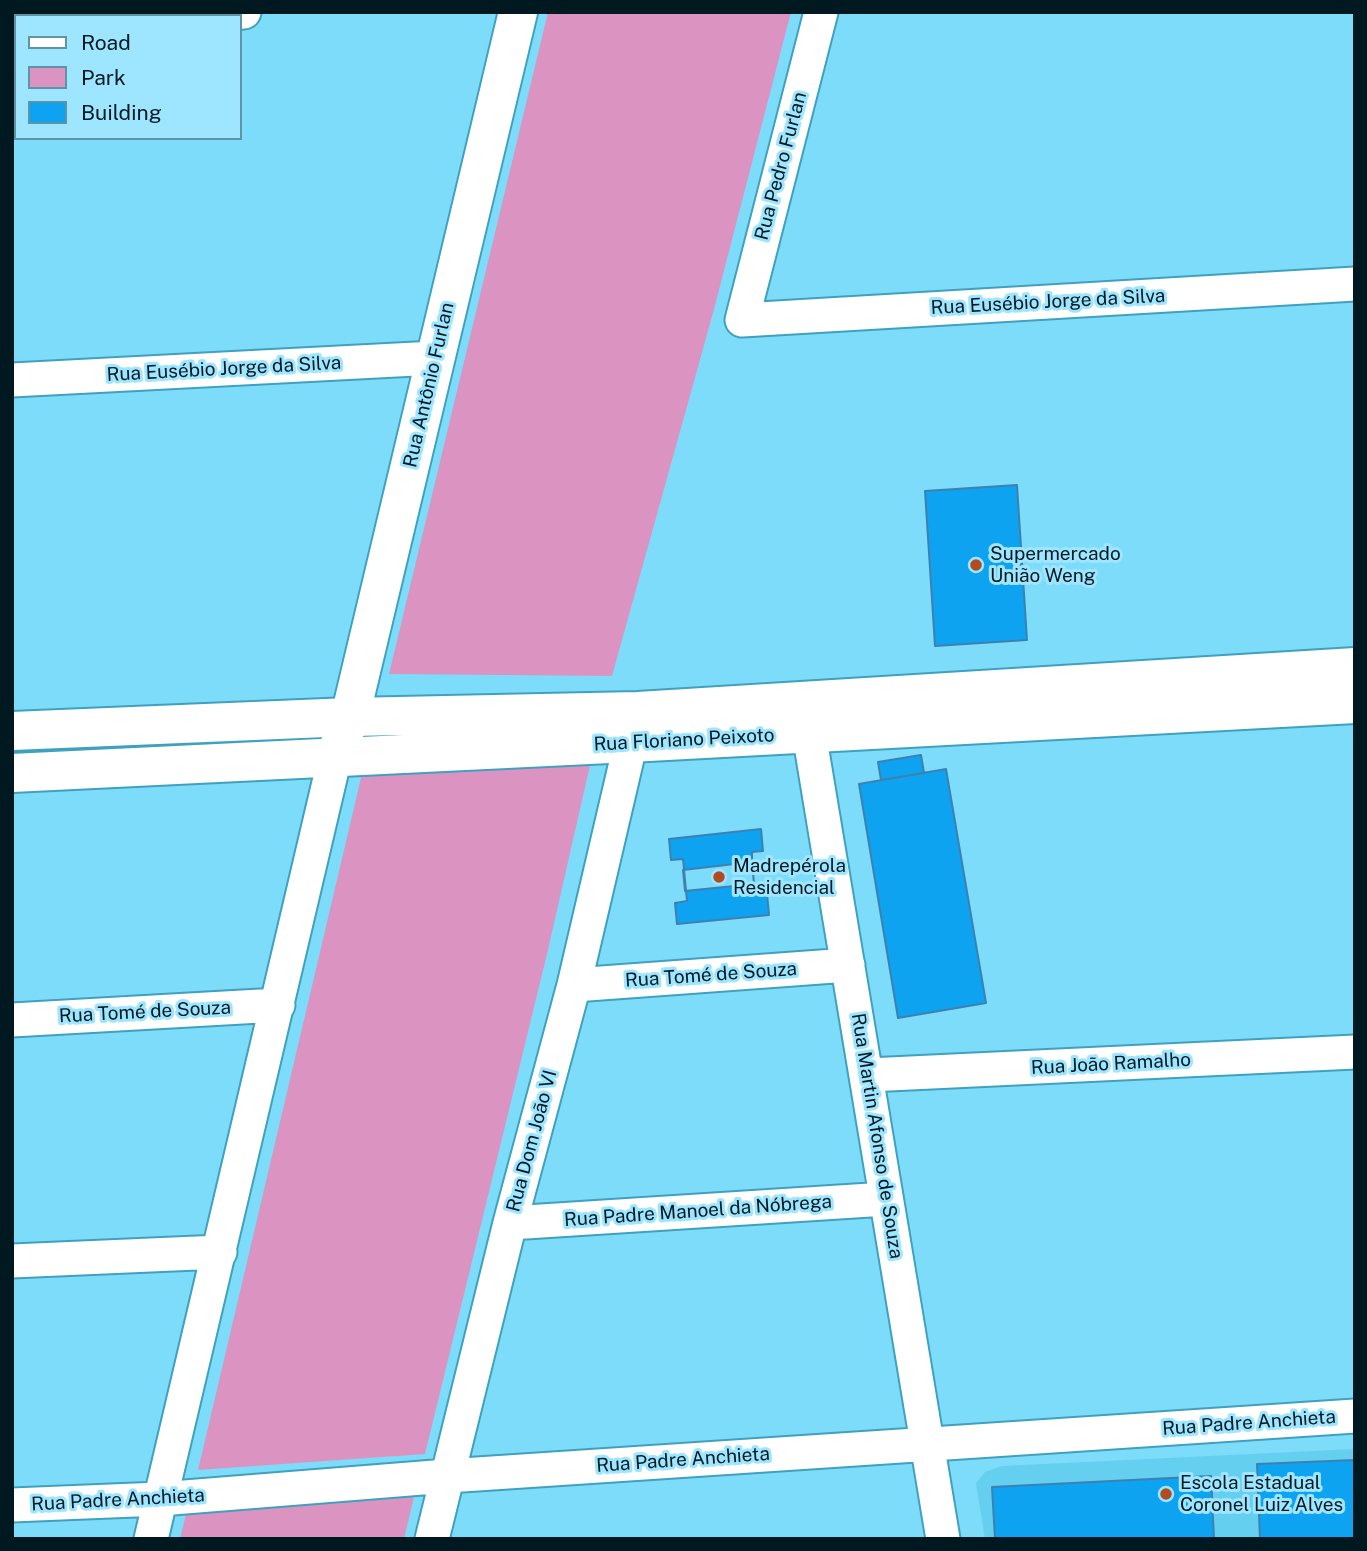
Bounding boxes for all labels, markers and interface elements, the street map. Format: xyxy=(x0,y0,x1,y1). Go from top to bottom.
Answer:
legend xyxy=(14,14,242,140)
text: Road xyxy=(81,30,131,55)
text: Park xyxy=(81,65,126,90)
street label: Rua Pedro Furlan xyxy=(750,89,812,243)
text: Building xyxy=(81,100,162,125)
street label: Rua Eusébio Jorge da Silva xyxy=(930,284,1166,320)
street label: Rua Antônio Furlan xyxy=(399,300,459,470)
street label: Rua Eusébio Jorge da Silva xyxy=(106,351,342,387)
place label: Supermercado União Weng xyxy=(990,543,1121,587)
marker: Supermercado União Weng xyxy=(968,557,984,573)
street label: Rua Floriano Peixoto xyxy=(593,724,775,756)
place label: Madrepérola Residencial xyxy=(733,855,846,899)
marker: Madrepérola Residencial xyxy=(711,869,727,885)
street label: Rua Tomé de Souza xyxy=(624,958,798,992)
street label: Rua Tomé de Souza xyxy=(58,996,232,1028)
street label: Rua Martin Afonso de Souza xyxy=(846,1012,908,1260)
street label: Rua João Ramalho xyxy=(1030,1048,1192,1080)
street label: Rua Dom João VI xyxy=(502,1068,562,1214)
street label: Rua Padre Manoel da Nóbrega xyxy=(563,1190,833,1232)
street label: Rua Padre Anchieta xyxy=(1161,1406,1337,1440)
street label: Rua Padre Anchieta xyxy=(595,1443,771,1477)
place label: Escola Estadual Coronel Luiz Alves xyxy=(1180,1472,1343,1516)
street label: Rua Padre Anchieta xyxy=(31,1484,205,1516)
marker: Escola Estadual Coronel Luiz Alves xyxy=(1158,1486,1174,1502)

